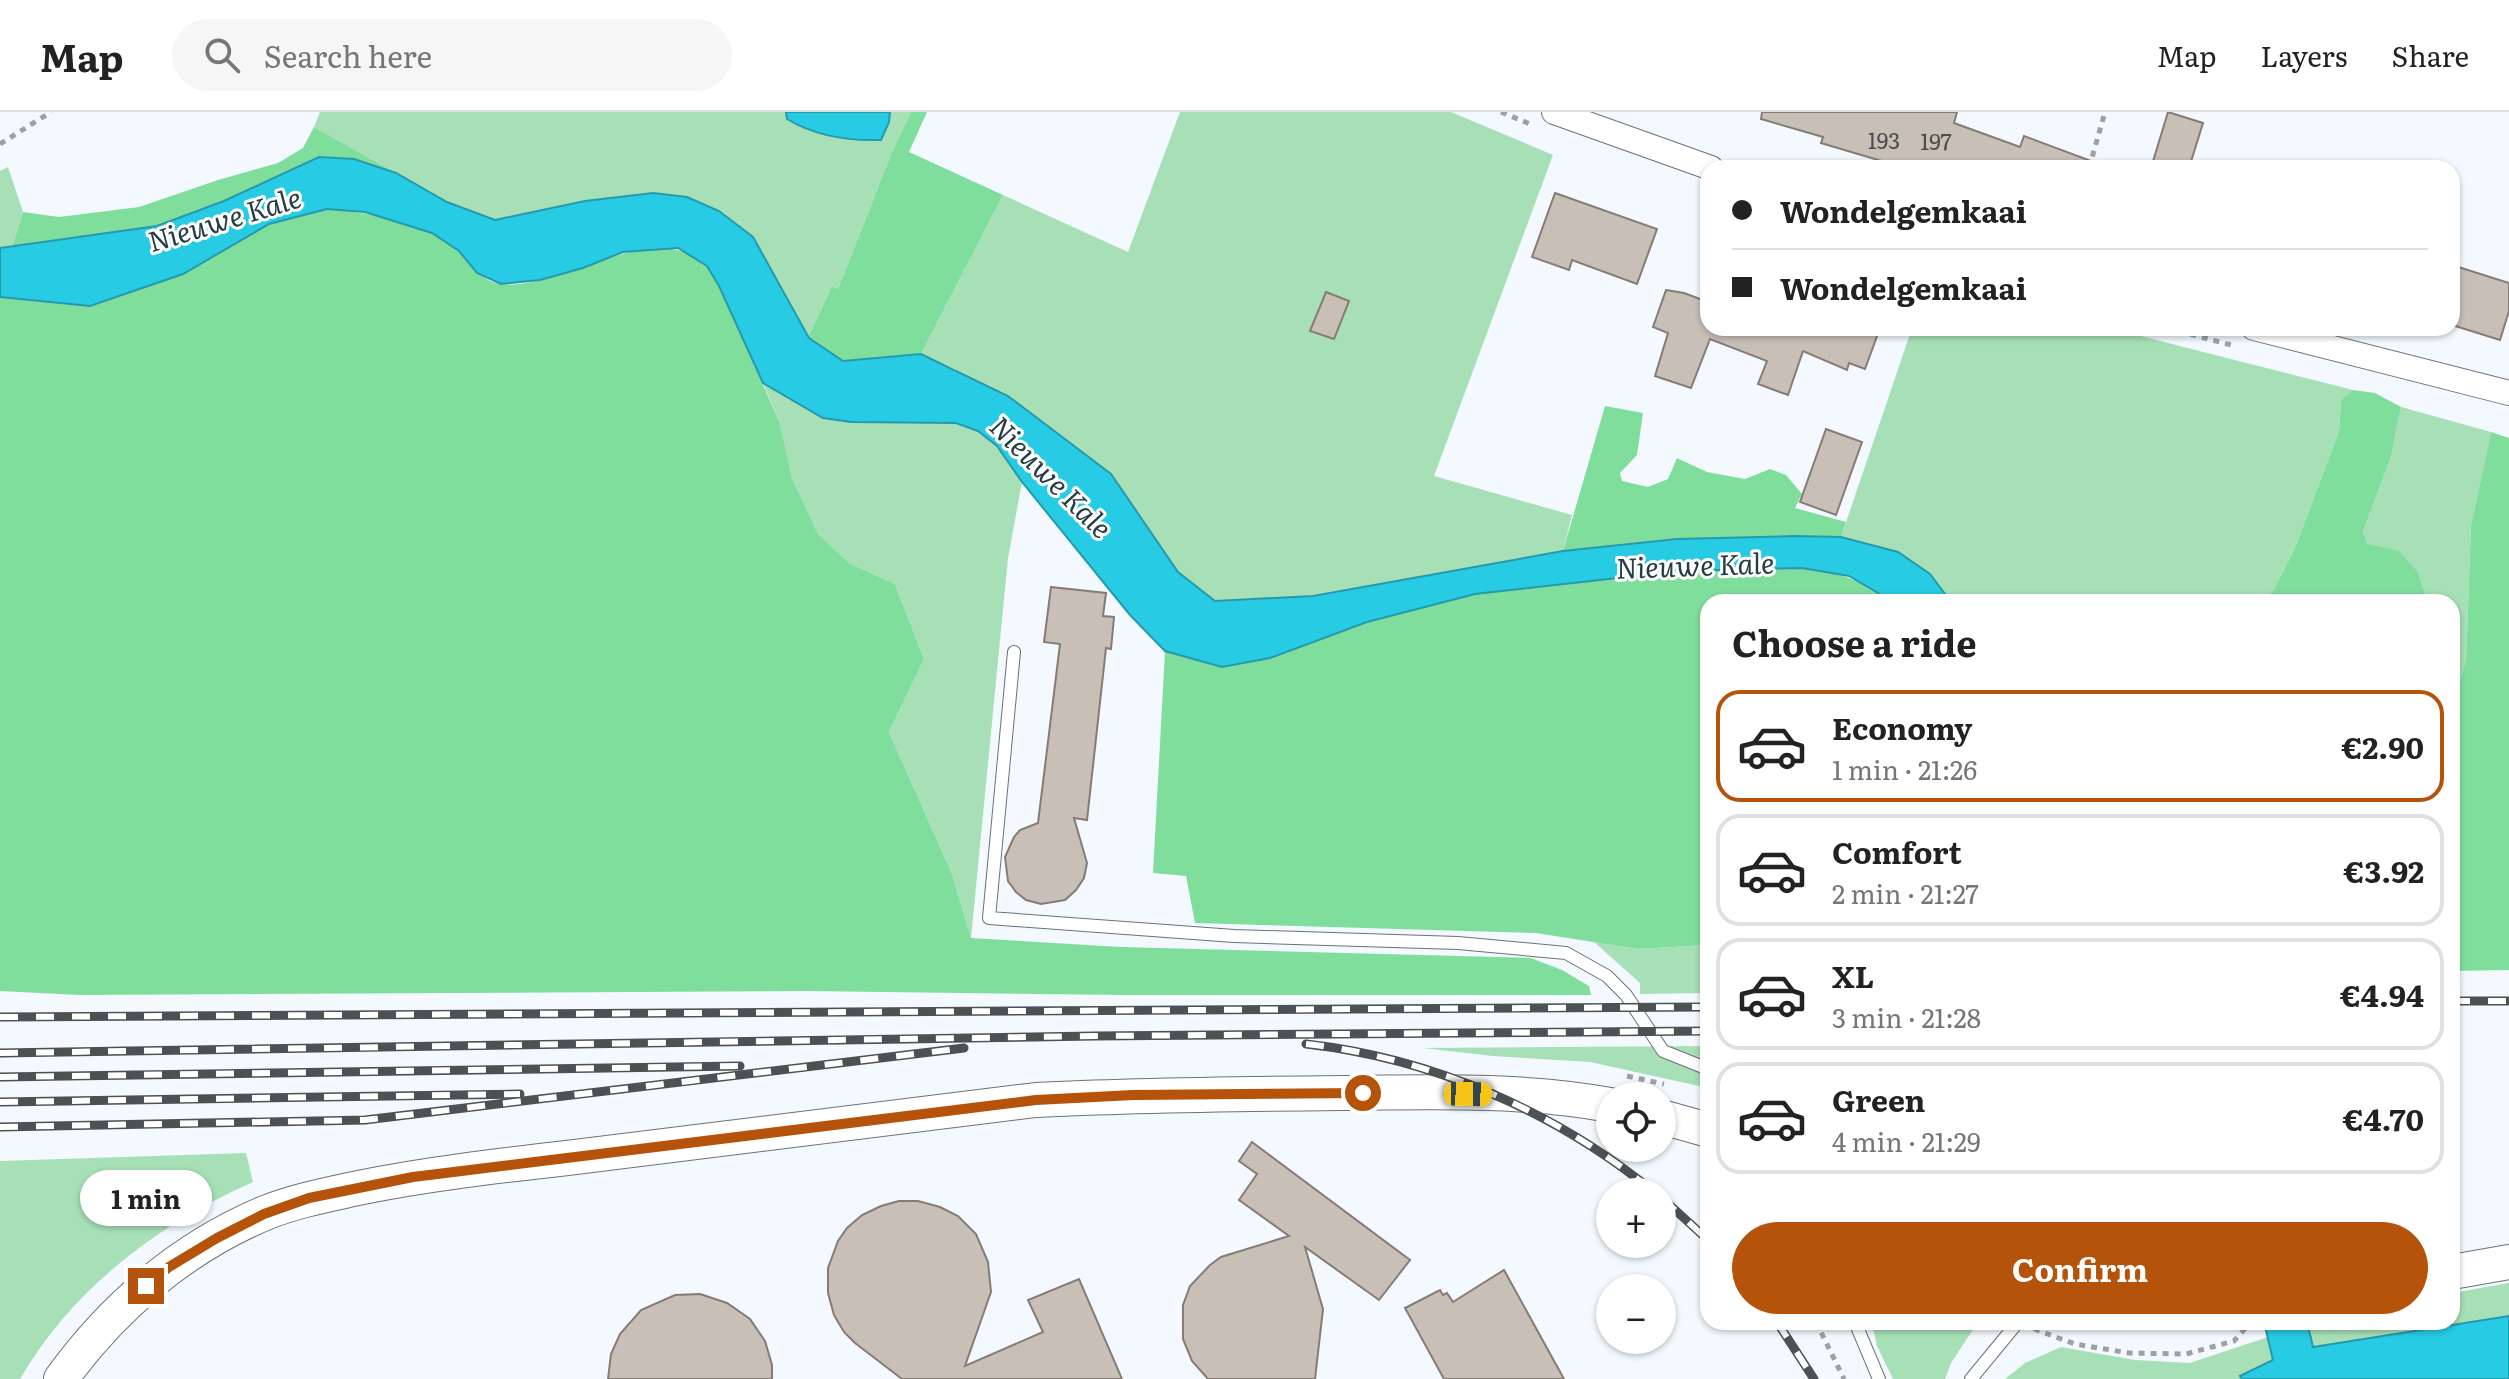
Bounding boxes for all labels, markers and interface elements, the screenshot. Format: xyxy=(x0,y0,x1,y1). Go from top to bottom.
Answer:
search box xyxy=(172,19,732,91)
text: Map xyxy=(40,27,124,84)
icon: search xyxy=(200,33,244,77)
text: Search here xyxy=(264,33,432,77)
text: Map xyxy=(2157,34,2216,76)
text: Layers xyxy=(2260,34,2347,76)
text: Share xyxy=(2391,34,2469,76)
house number: 193 xyxy=(1868,123,1900,156)
house number: 197 xyxy=(1920,124,1952,157)
water label: Nieuwe Kale xyxy=(142,175,306,261)
text: Wondelgemkaai xyxy=(1780,188,2027,232)
text: Wondelgemkaai xyxy=(1780,265,2027,309)
water label: Nieuwe Kale xyxy=(981,405,1123,547)
water label: Nieuwe Kale xyxy=(1615,540,1775,588)
text: Choose a ride xyxy=(1732,615,1977,668)
text: Economy xyxy=(1832,705,1972,749)
icon: car xyxy=(1736,710,1808,782)
text: €2.90 xyxy=(2341,724,2424,768)
text: 1 min · 21:26 xyxy=(1832,749,1977,788)
text: Comfort xyxy=(1832,829,1962,873)
icon: car xyxy=(1736,834,1808,906)
text: €3.92 xyxy=(2344,848,2424,892)
text: 2 min · 21:27 xyxy=(1832,873,1979,912)
text: XL xyxy=(1832,953,1874,997)
icon: car xyxy=(1736,958,1808,1030)
text: €4.94 xyxy=(2340,972,2424,1016)
text: 3 min · 21:28 xyxy=(1832,997,1981,1036)
route start xyxy=(1345,1075,1381,1111)
text: Green xyxy=(1832,1077,1925,1121)
car xyxy=(1444,1082,1492,1106)
map controls xyxy=(1596,1082,1676,1354)
button: locate xyxy=(1596,1082,1676,1162)
icon: car xyxy=(1736,1082,1808,1154)
text: €4.70 xyxy=(2343,1096,2424,1140)
text: 4 min · 21:29 xyxy=(1832,1121,1981,1160)
callout: 1 min xyxy=(80,1170,212,1226)
text: 1 min xyxy=(111,1178,181,1217)
button: + xyxy=(1596,1178,1676,1258)
button: Confirm xyxy=(1732,1222,2428,1314)
route end xyxy=(128,1268,164,1304)
button: − xyxy=(1596,1274,1676,1354)

